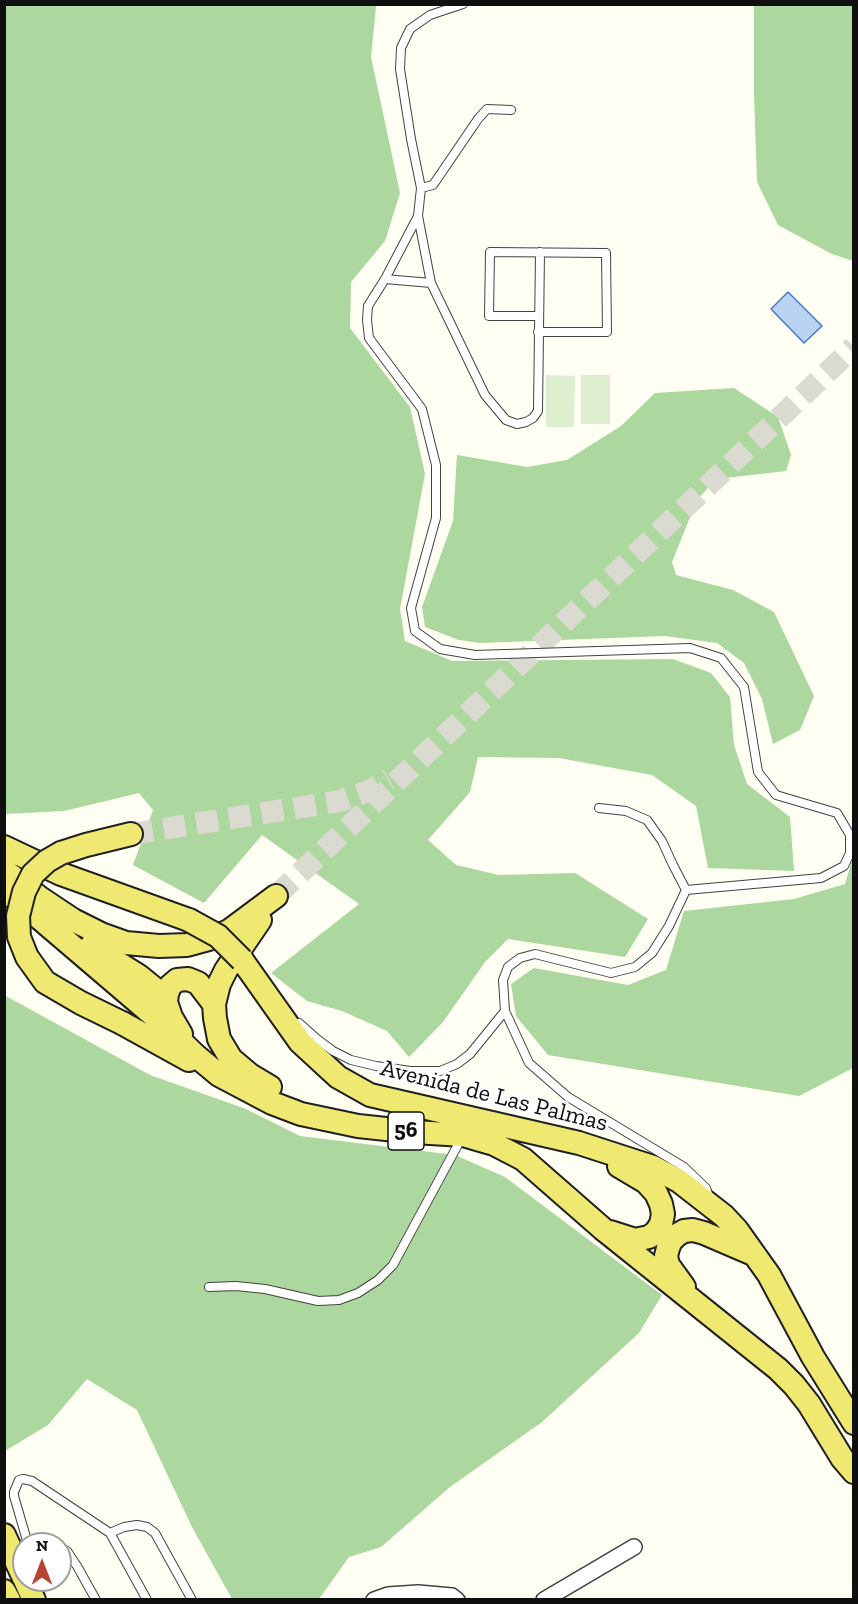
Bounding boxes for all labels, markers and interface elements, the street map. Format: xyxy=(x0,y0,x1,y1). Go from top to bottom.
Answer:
street label: Avenida de Las Palmas xyxy=(377,1054,611,1138)
road number: 56 xyxy=(388,1112,424,1150)
north arrow xyxy=(12,1532,72,1592)
text: N xyxy=(36,1536,48,1555)

